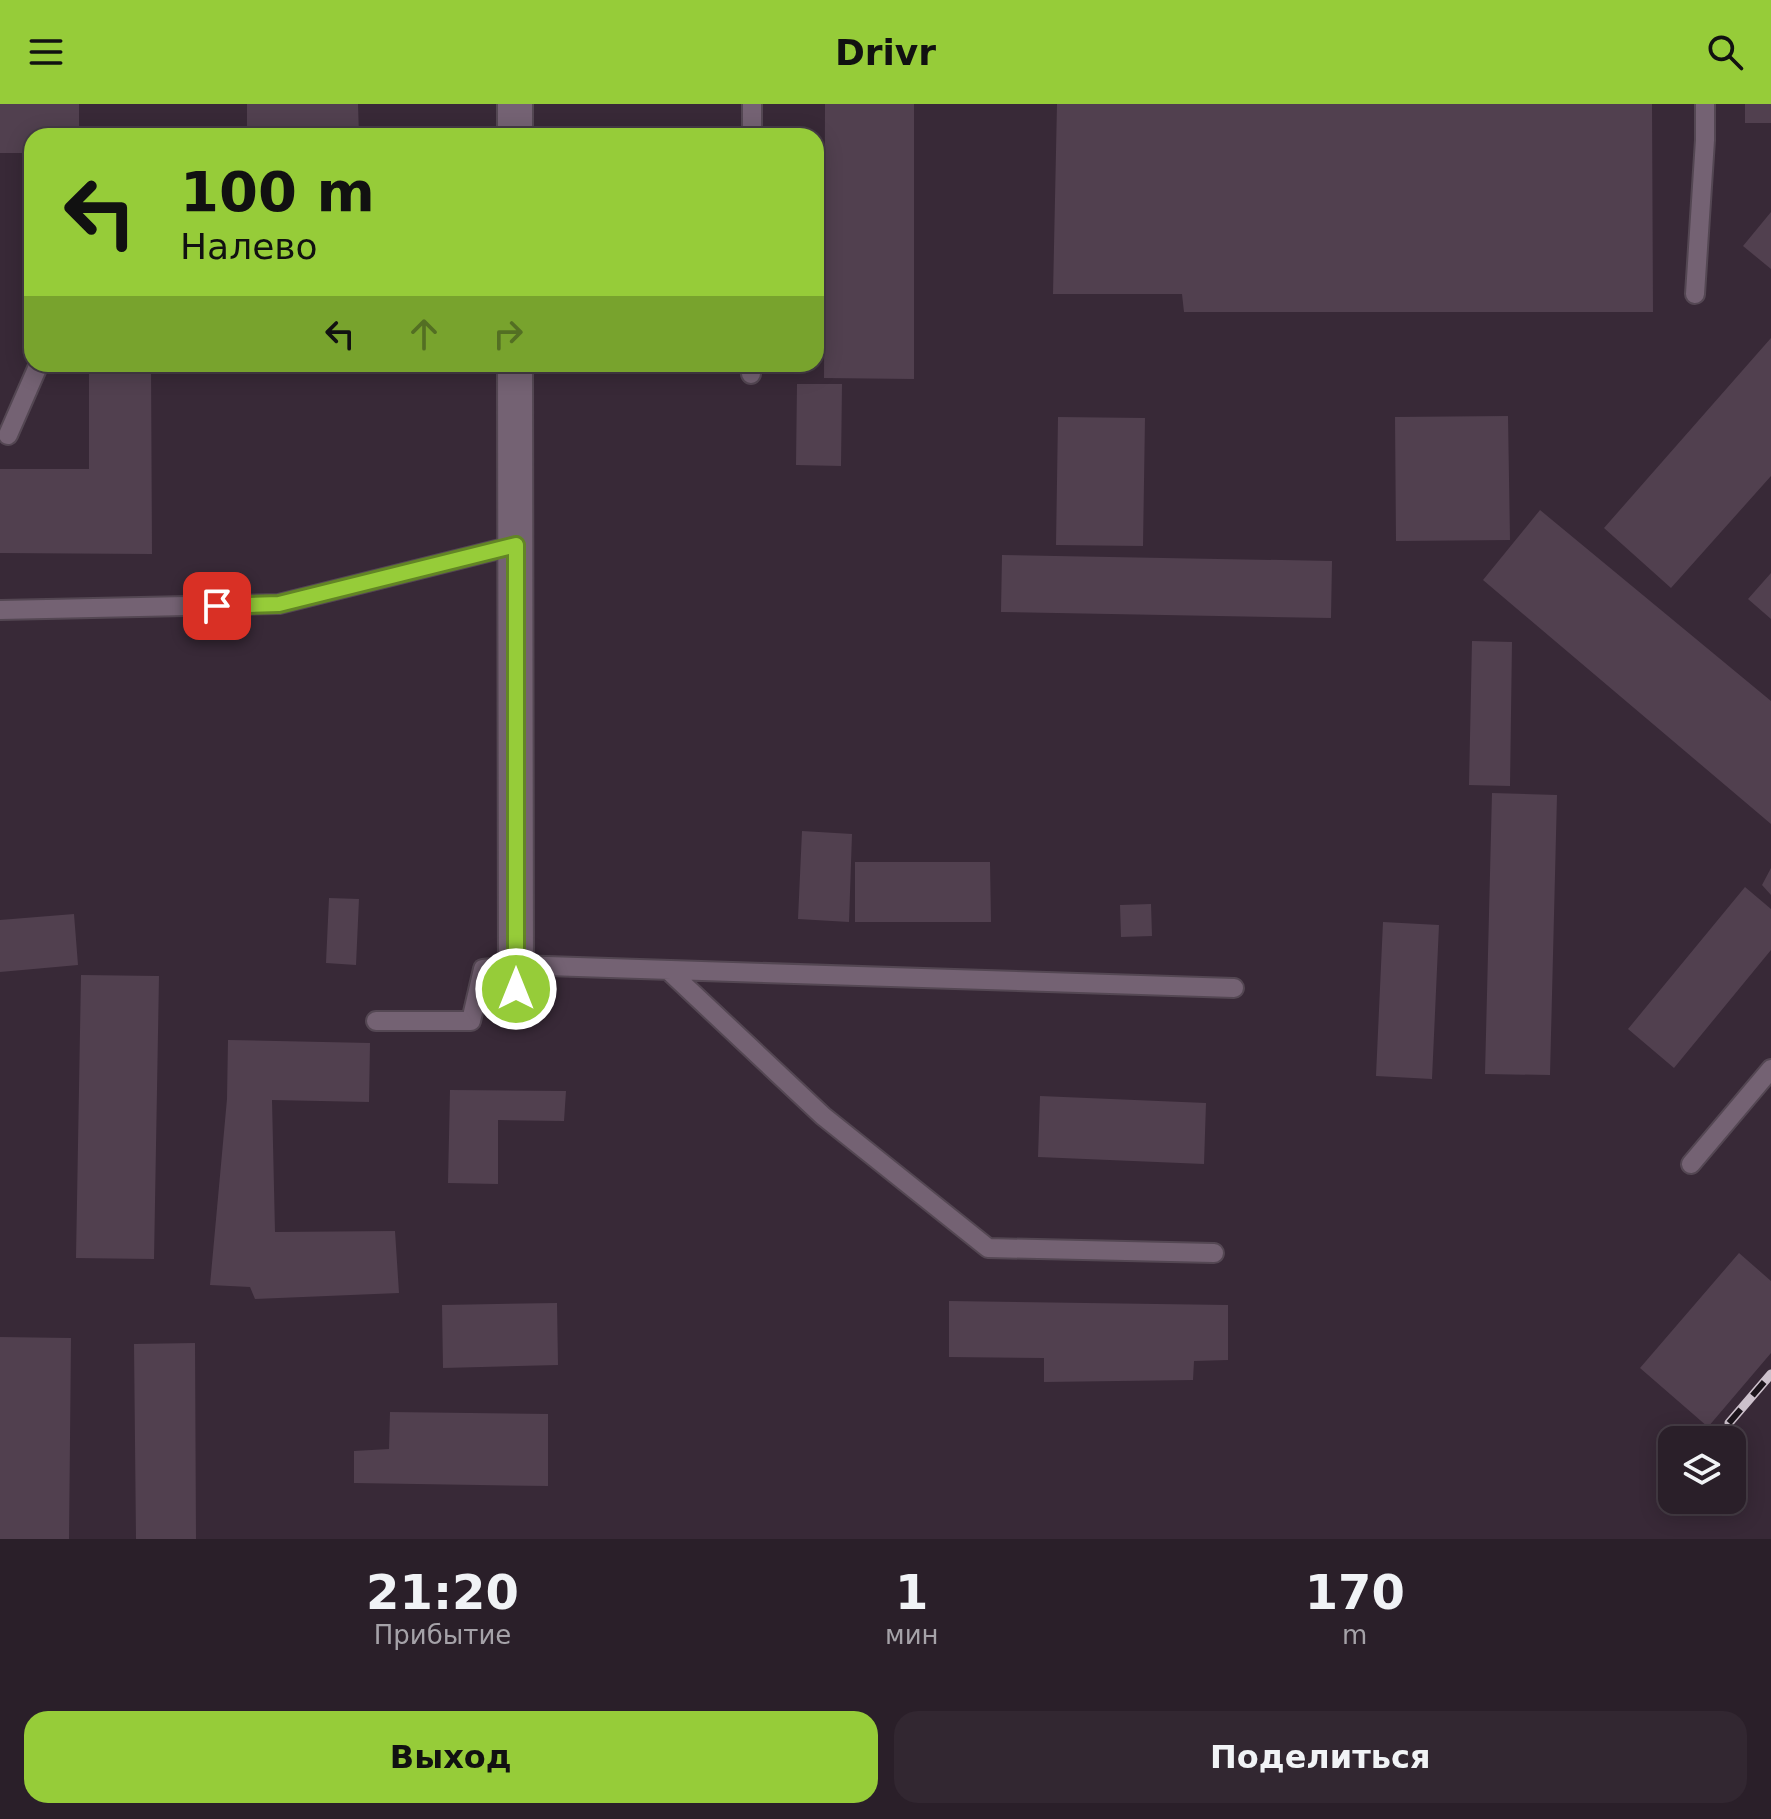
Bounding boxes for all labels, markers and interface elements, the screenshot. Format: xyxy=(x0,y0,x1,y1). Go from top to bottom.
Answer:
icon: menu xyxy=(24,30,68,74)
icon: search xyxy=(1703,30,1747,74)
text: Drivr xyxy=(835,32,936,73)
text: 100 m xyxy=(180,159,375,224)
icon: left xyxy=(48,160,152,264)
text: Налево xyxy=(180,226,318,267)
icon: left xyxy=(318,312,362,356)
icon: ahead xyxy=(402,312,446,356)
icon: right xyxy=(486,312,530,356)
pin xyxy=(183,572,251,640)
icon: arrive xyxy=(195,584,239,628)
position arrow xyxy=(474,947,558,1031)
map controls xyxy=(1658,1426,1746,1514)
button: layers xyxy=(1658,1426,1746,1514)
text: 21:20 xyxy=(366,1564,519,1620)
text: 1 xyxy=(895,1564,928,1620)
text: 170 xyxy=(1305,1564,1405,1620)
text: Прибытие xyxy=(374,1620,511,1650)
text: мин xyxy=(885,1620,939,1650)
text: m xyxy=(1342,1620,1367,1650)
button: Выход xyxy=(24,1711,878,1803)
button: Поделиться xyxy=(894,1711,1747,1803)

